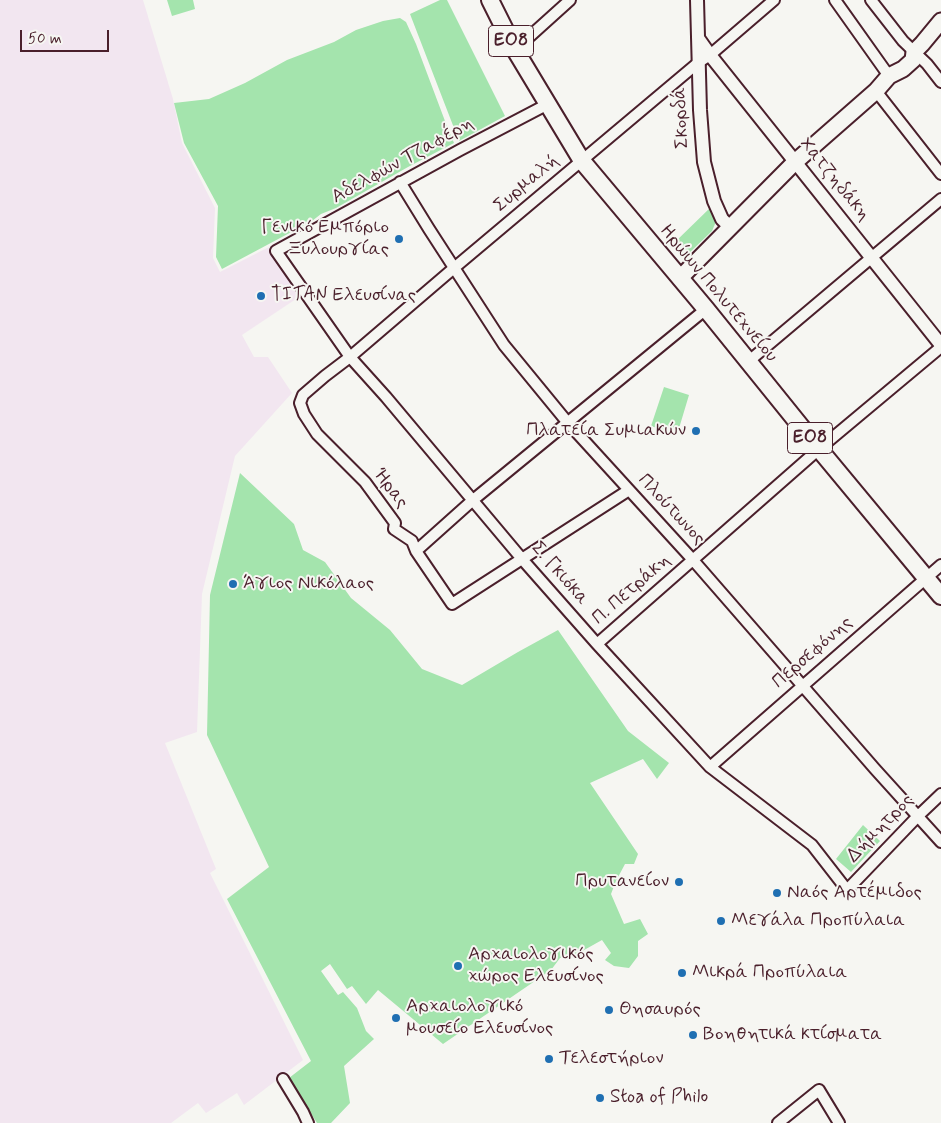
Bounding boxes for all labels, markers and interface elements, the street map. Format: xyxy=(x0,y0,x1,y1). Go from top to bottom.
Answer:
scale bar xyxy=(22,20,111,52)
road number: ΕΟ8 xyxy=(488,26,534,56)
text: 50 m xyxy=(28,29,62,49)
street label: Σκορδά xyxy=(669,87,695,149)
street label: Αδελφών Τζαφέρη xyxy=(328,112,478,210)
street label: Χατζηδάκη xyxy=(793,134,875,226)
street label: Συρμαλή xyxy=(490,150,564,218)
place label: Γενικό Εμπόριο Ξυλουργίας xyxy=(261,217,389,261)
street label: Ηρώων Πολυτεχνείου xyxy=(654,221,782,367)
marker: Γενικό Εμπόριο Ξυλουργίας xyxy=(393,233,405,245)
place label: TITAN Ελευσίνας xyxy=(271,285,416,307)
marker: TITAN Ελευσίνας xyxy=(255,290,267,302)
place label: Πλατεία Συμιακών xyxy=(526,420,686,442)
road number: ΕΟ8 xyxy=(788,422,832,453)
marker: Πλατεία Συμιακών xyxy=(690,425,702,437)
street label: Ήρας xyxy=(367,464,413,514)
street label: Πλούτωνος xyxy=(632,470,710,550)
street label: Σ. Γκιόκα xyxy=(525,538,593,610)
street label: Π. Πετράκη xyxy=(588,550,676,630)
place label: Άγιος Νικόλαος xyxy=(243,573,374,595)
marker: Άγιος Νικόλαος xyxy=(227,578,239,590)
street label: Περσεφόνης xyxy=(768,612,858,694)
street label: Δήμητρος xyxy=(843,790,919,868)
place label: Πρυτανείον xyxy=(575,871,669,893)
marker: Πρυτανείον xyxy=(673,876,685,888)
place label: Ναός Αρτέμιδος xyxy=(787,882,922,904)
marker: Ναός Αρτέμιδος xyxy=(771,887,783,899)
place label: Μεγάλα Προπύλαια xyxy=(731,910,905,932)
marker: Μεγάλα Προπύλαια xyxy=(715,915,727,927)
place label: Αρχαιολογικός χώρος Ελευσίνος xyxy=(468,944,604,988)
marker: Αρχαιολογικός χώρος Ελευσίνος xyxy=(452,960,464,972)
place label: Μικρά Προπύλαια xyxy=(692,962,847,984)
marker: Μικρά Προπύλαια xyxy=(676,967,688,979)
place label: Αρχαιολογικό μουσείο Ελευσίνος xyxy=(406,996,553,1040)
place label: Θησαυρός xyxy=(619,999,701,1021)
marker: Θησαυρός xyxy=(603,1004,615,1016)
marker: Αρχαιολογικό μουσείο Ελευσίνος xyxy=(390,1012,402,1024)
place label: Βοηθητικά κτίσματα xyxy=(703,1024,882,1046)
marker: Βοηθητικά κτίσματα xyxy=(687,1029,699,1041)
place label: Τελεστήριον xyxy=(559,1048,664,1070)
marker: Τελεστήριον xyxy=(543,1053,555,1065)
place label: Stoa of Philo xyxy=(610,1087,708,1109)
marker: Stoa of Philo xyxy=(594,1092,606,1104)

